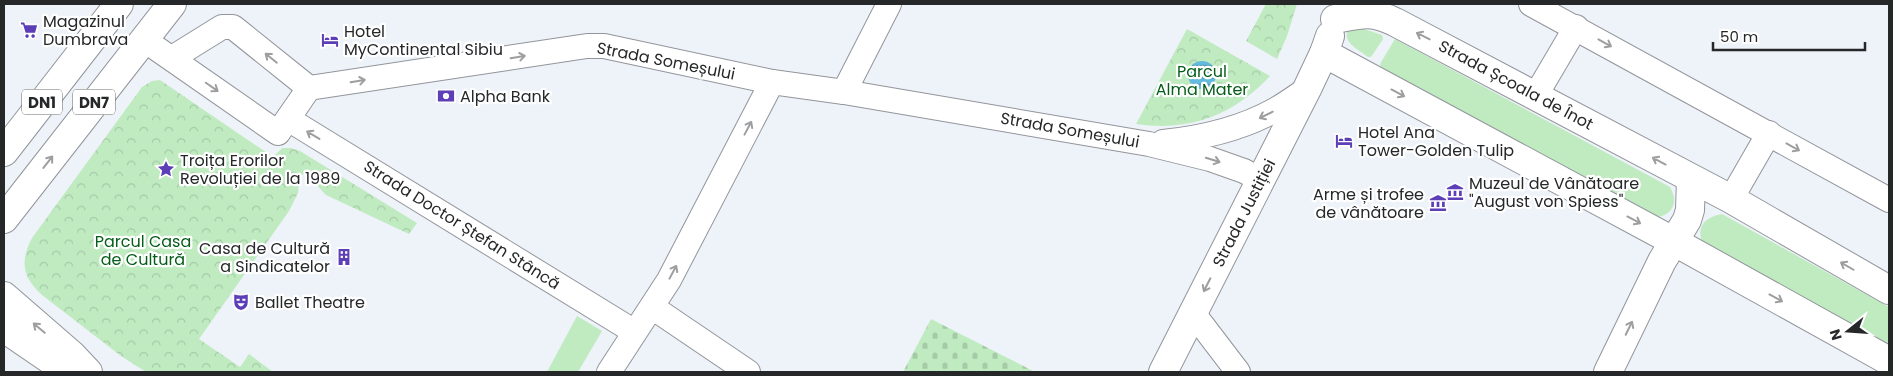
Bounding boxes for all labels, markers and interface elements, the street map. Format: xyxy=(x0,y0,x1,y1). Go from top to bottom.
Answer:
place label: Magazinul Dumbrava xyxy=(43,10,128,51)
supermarket icon: Magazinul Dumbrava xyxy=(19,20,39,40)
place label: Hotel MyContinental Sibiu xyxy=(344,20,503,61)
scale bar xyxy=(1713,20,1866,52)
text: 50 m xyxy=(1720,26,1758,47)
hotel icon: Hotel MyContinental Sibiu xyxy=(320,30,340,50)
one-way arrow xyxy=(1415,31,1430,41)
street label: Strada Școala de Înot xyxy=(1435,34,1598,136)
street label: Strada Someșului xyxy=(595,36,737,86)
one-way arrow xyxy=(1598,38,1613,48)
one-way arrow xyxy=(510,51,526,61)
one-way arrow xyxy=(265,52,278,63)
park label: Parcul Alma Mater xyxy=(1156,60,1248,101)
one-way arrow xyxy=(349,76,365,86)
one-way arrow xyxy=(204,82,218,92)
place label: Alpha Bank xyxy=(460,85,551,108)
bank icon: Alpha Bank xyxy=(436,86,456,106)
one-way arrow xyxy=(1390,89,1405,98)
road number: DN1 xyxy=(22,90,62,114)
road number: DN7 xyxy=(73,90,115,114)
street label: Strada Someșului xyxy=(999,106,1141,154)
one-way arrow xyxy=(1259,110,1274,120)
one-way arrow xyxy=(743,121,753,136)
place label: Hotel Ana Tower-Golden Tulip xyxy=(1358,121,1514,162)
one-way arrow xyxy=(307,129,321,139)
hotel icon: Hotel Ana Tower-Golden Tulip xyxy=(1334,131,1354,151)
one-way arrow xyxy=(1786,142,1801,152)
place label: Troița Erorilor Revoluției de la 1989 xyxy=(180,149,340,190)
street label: Strada Doctor Ștefan Stâncă xyxy=(359,155,565,295)
street label: Strada Justiției xyxy=(1207,155,1281,271)
one-way arrow xyxy=(42,156,53,169)
one-way arrow xyxy=(1205,156,1220,165)
one-way arrow xyxy=(1652,156,1667,165)
place icon: Troița Erorilor Revoluției de la 1989 xyxy=(156,159,176,179)
place label: Muzeul de Vânătoare "August von Spiess" xyxy=(1469,172,1639,213)
museum icon: Muzeul de Vânătoare "August von Spiess" xyxy=(1445,182,1465,202)
place label: Arme și trofee de vânătoare xyxy=(1313,183,1424,224)
museum icon: Arme și trofee de vânătoare xyxy=(1428,193,1448,213)
one-way arrow xyxy=(1626,215,1641,225)
park label: Parcul Casa de Cultură xyxy=(95,230,191,271)
place label: Casa de Cultură a Sindicatelor xyxy=(199,237,330,278)
building icon: Casa de Cultură a Sindicatelor xyxy=(334,247,354,267)
one-way arrow xyxy=(1840,260,1855,270)
one-way arrow xyxy=(668,265,678,280)
one-way arrow xyxy=(1202,278,1212,293)
place label: Ballet Theatre xyxy=(255,291,365,314)
theatre icon: Ballet Theatre xyxy=(231,292,251,312)
one-way arrow xyxy=(1768,294,1783,303)
north arrow xyxy=(1823,306,1873,356)
one-way arrow xyxy=(1624,321,1634,336)
one-way arrow xyxy=(33,322,46,333)
text: N xyxy=(1824,327,1847,343)

